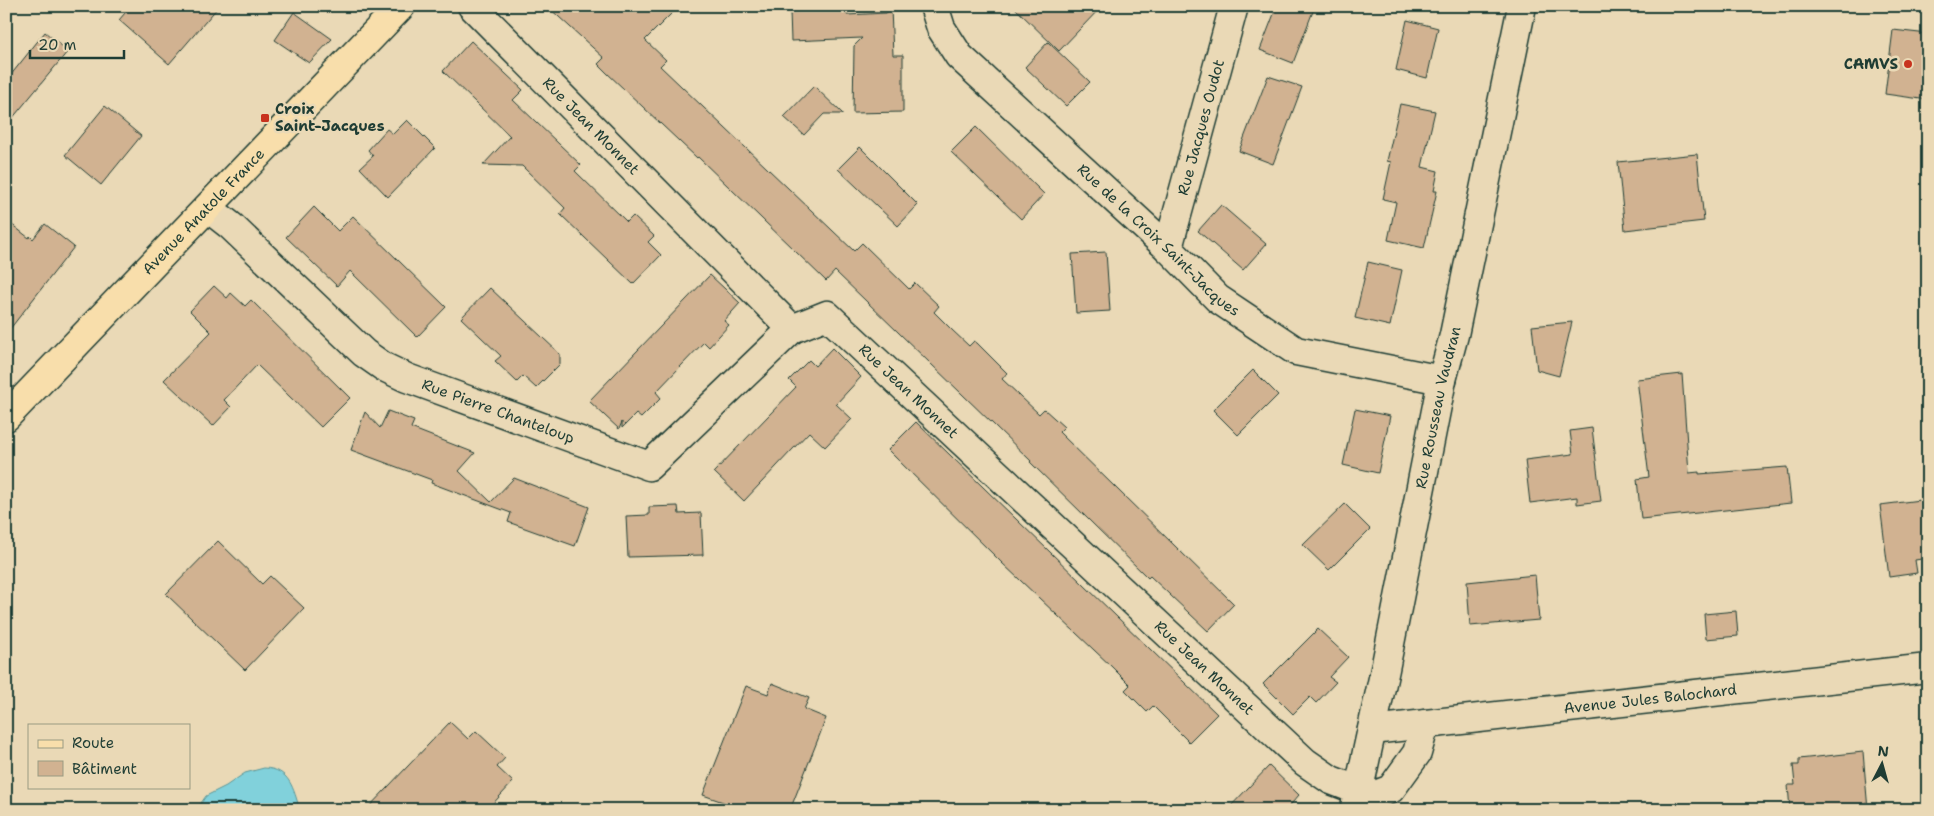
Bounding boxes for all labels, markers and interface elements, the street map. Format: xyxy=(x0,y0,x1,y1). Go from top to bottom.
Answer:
scale bar xyxy=(30,28,124,60)
text: 20 m xyxy=(38,35,77,55)
place label: CAMVS xyxy=(1844,54,1898,74)
street label: Rue Jacques Oudot xyxy=(1173,57,1229,198)
marker: CAMVS xyxy=(1902,58,1914,70)
street label: Rue Jean Monnet xyxy=(538,73,644,179)
place label: Croix Saint-Jacques xyxy=(275,99,385,136)
marker: Croix Saint-Jacques xyxy=(259,112,271,124)
street label: Avenue Anatole France xyxy=(138,144,269,279)
street label: Rue de la Croix Saint-Jacques xyxy=(1073,159,1244,321)
street label: Rue Rousseau Vaudran xyxy=(1411,325,1466,491)
street label: Rue Jean Monnet xyxy=(854,340,963,443)
street label: Rue Pierre Chanteloup xyxy=(419,374,577,448)
street label: Rue Jean Monnet xyxy=(1150,616,1259,719)
street label: Avenue Jules Balochard xyxy=(1563,679,1738,719)
legend xyxy=(28,724,190,788)
text: Route xyxy=(72,733,114,753)
north arrow xyxy=(1856,738,1906,788)
text: N xyxy=(1877,742,1890,761)
text: Bâtiment xyxy=(72,759,137,779)

